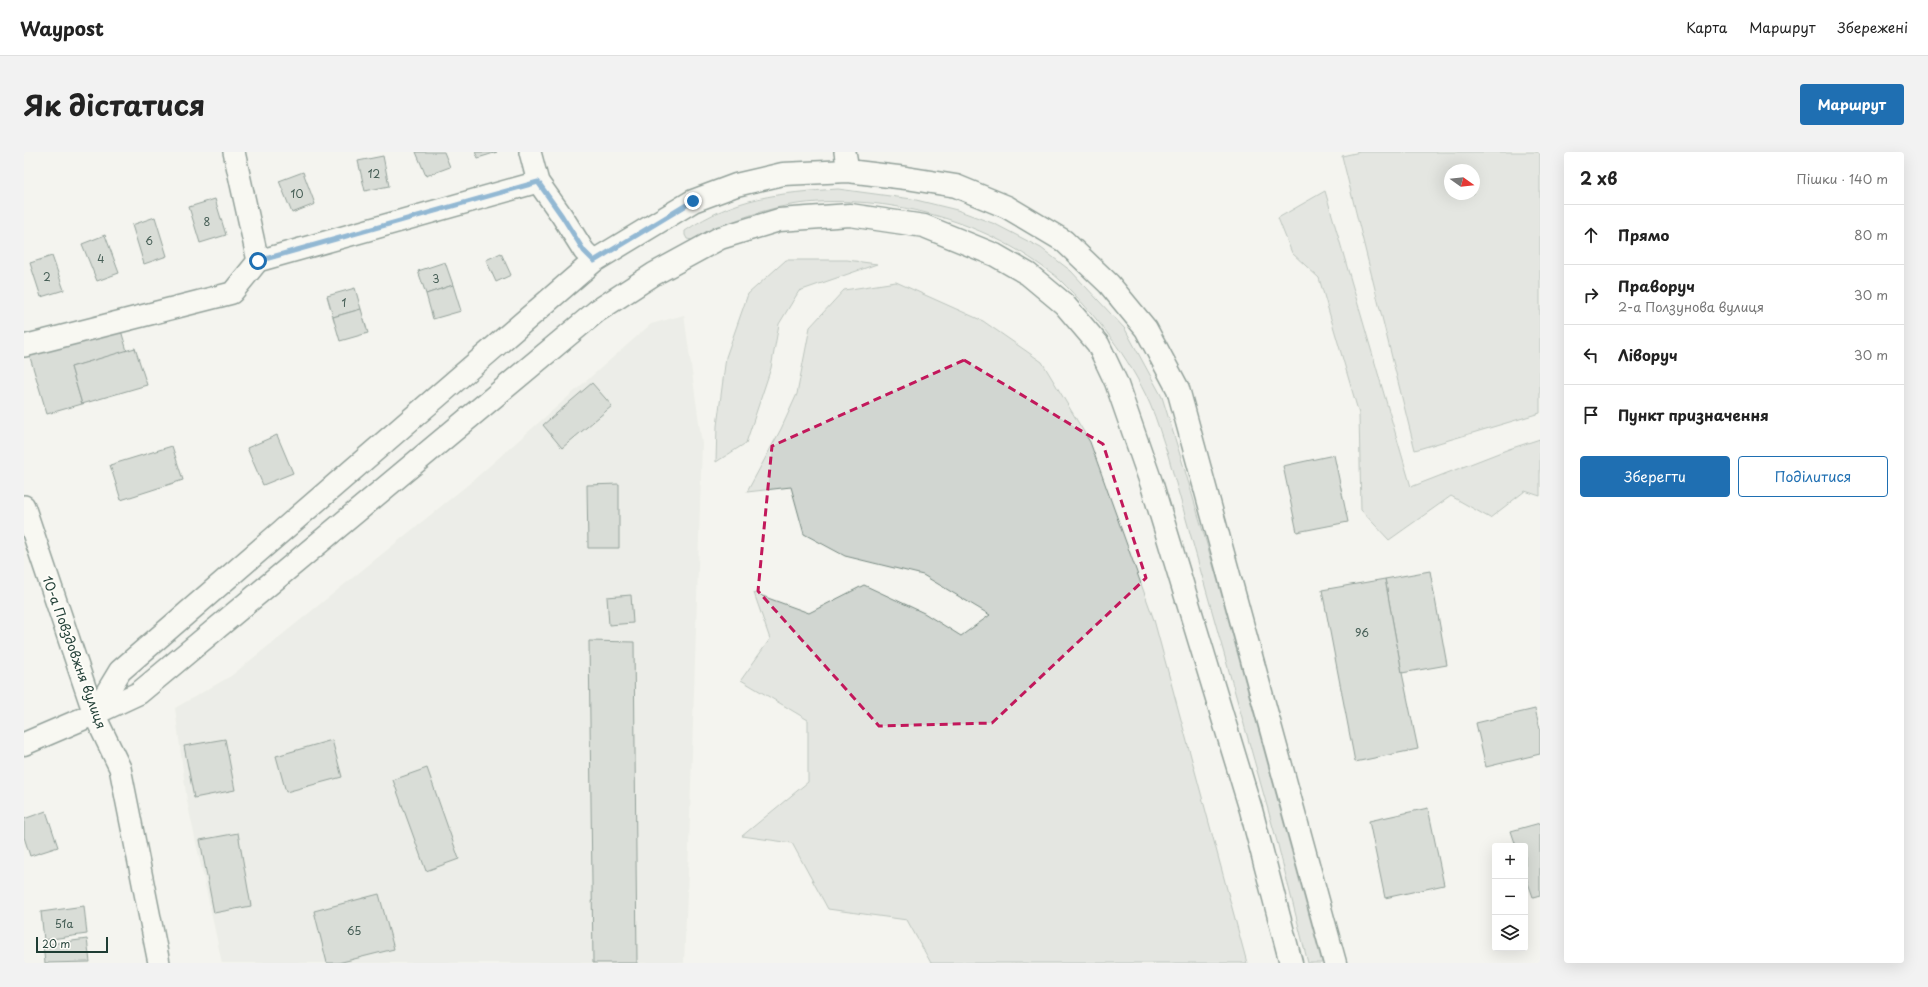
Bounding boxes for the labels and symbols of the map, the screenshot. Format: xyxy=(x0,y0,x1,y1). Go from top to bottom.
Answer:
north arrow xyxy=(1444,164,1480,200)
house number: 12 xyxy=(368,165,381,182)
house number: 10 xyxy=(291,185,303,202)
route end xyxy=(684,192,702,210)
house number: 8 xyxy=(204,213,211,230)
house number: 6 xyxy=(145,232,153,249)
house number: 4 xyxy=(97,250,105,267)
route start xyxy=(249,252,267,270)
house number: 2 xyxy=(43,268,51,285)
house number: 3 xyxy=(432,270,440,287)
house number: 1 xyxy=(342,294,347,311)
street label: 10-а Повздовжня вулиця xyxy=(38,573,112,731)
house number: 96 xyxy=(1355,624,1369,641)
house number: 51а xyxy=(55,915,73,932)
house number: 65 xyxy=(347,922,361,939)
scale bar xyxy=(36,935,108,954)

